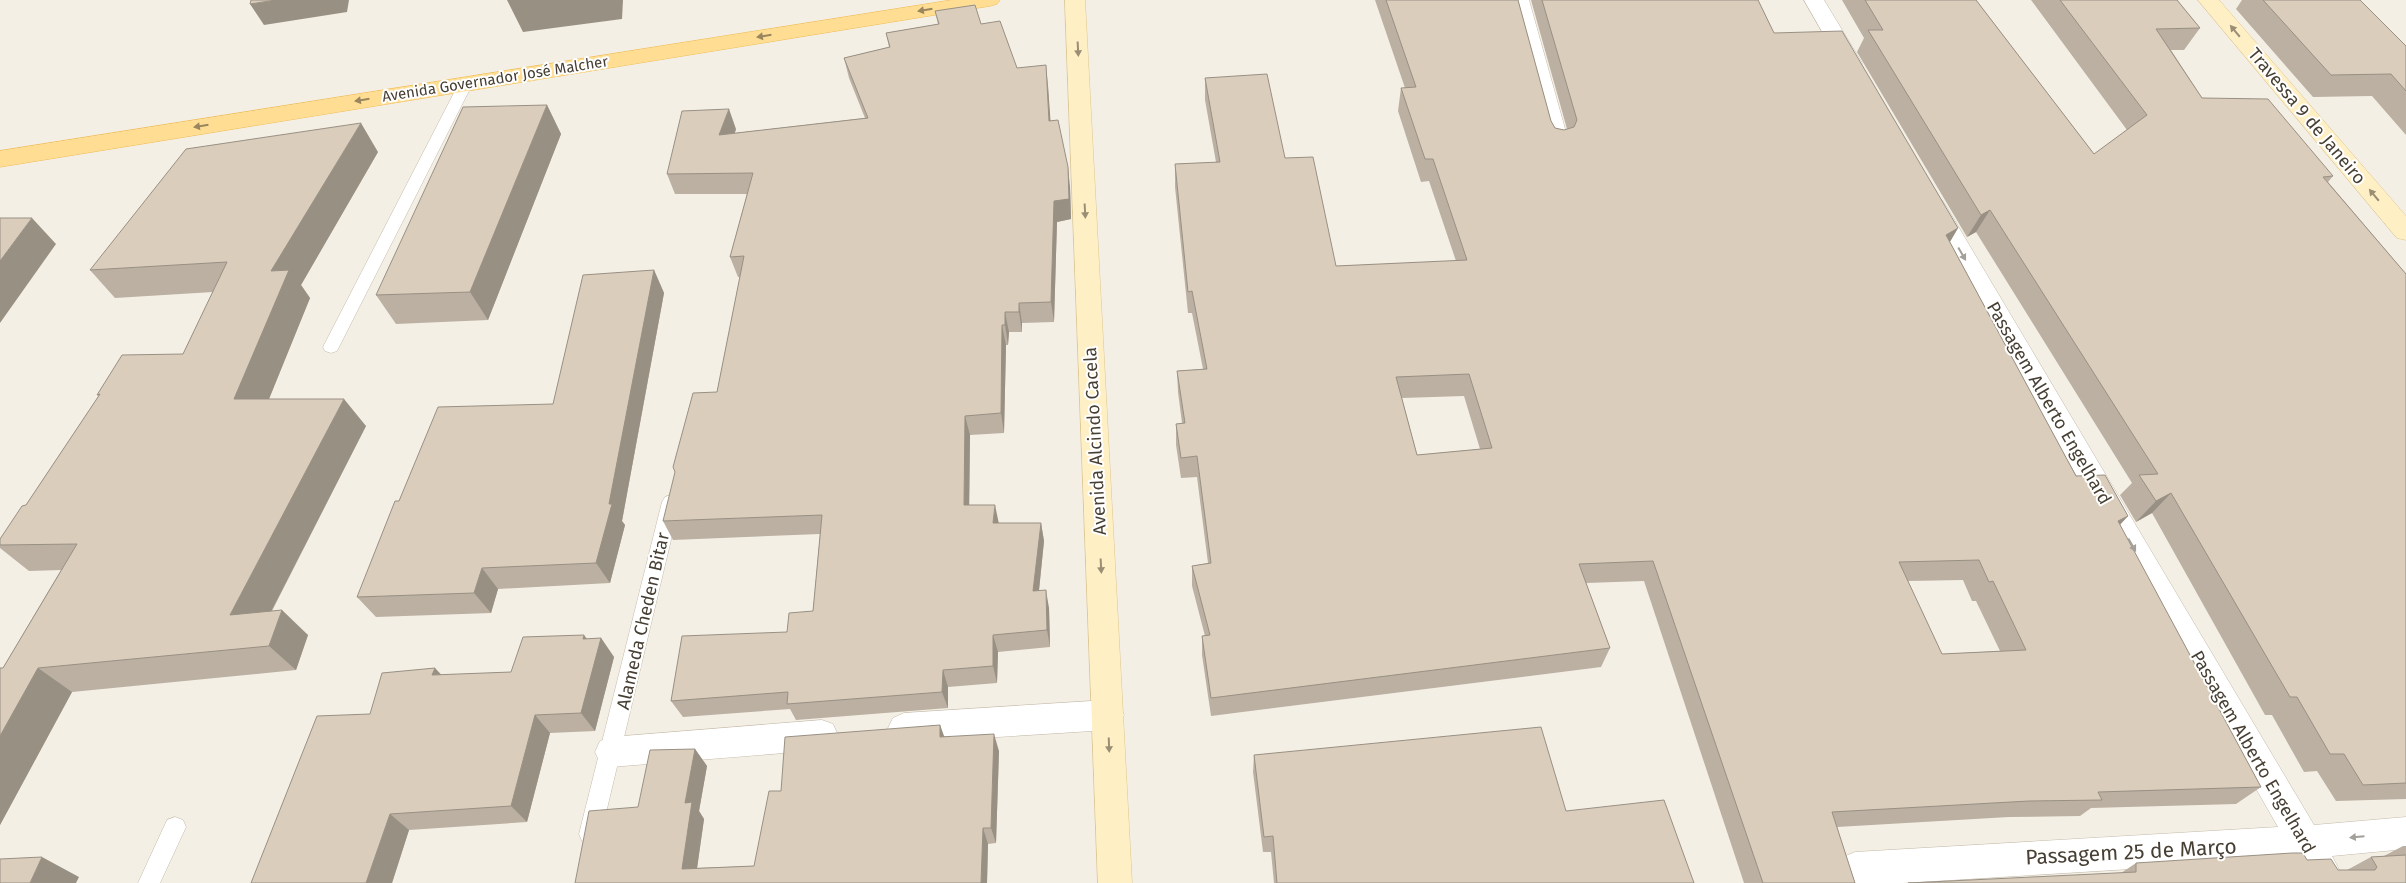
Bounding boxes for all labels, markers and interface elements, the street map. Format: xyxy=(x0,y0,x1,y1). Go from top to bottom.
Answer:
one-way arrow xyxy=(916,7,932,15)
one-way arrow xyxy=(2229,26,2241,38)
one-way arrow xyxy=(756,32,772,40)
one-way arrow xyxy=(1074,41,1082,57)
street label: Travessa 9 de Janeiro xyxy=(2243,43,2371,189)
street label: Avenida Governador José Malcher xyxy=(381,52,609,106)
one-way arrow xyxy=(353,96,369,104)
one-way arrow xyxy=(193,122,209,130)
one-way arrow xyxy=(2369,189,2380,202)
one-way arrow xyxy=(1081,203,1089,219)
one-way arrow xyxy=(1957,247,1966,260)
street label: Passagem Alberto Engelhard xyxy=(1982,298,2116,508)
street label: Avenida Alcindo Cacela xyxy=(1079,346,1111,536)
street label: Alameda Cheden Bitar xyxy=(612,530,674,712)
one-way arrow xyxy=(2128,538,2136,552)
one-way arrow xyxy=(1097,558,1105,574)
street label: Passagem Alberto Engelhard xyxy=(2186,647,2320,857)
one-way arrow xyxy=(1105,738,1113,754)
street label: Passagem 25 de Março xyxy=(2025,833,2237,871)
one-way arrow xyxy=(2349,833,2365,841)

